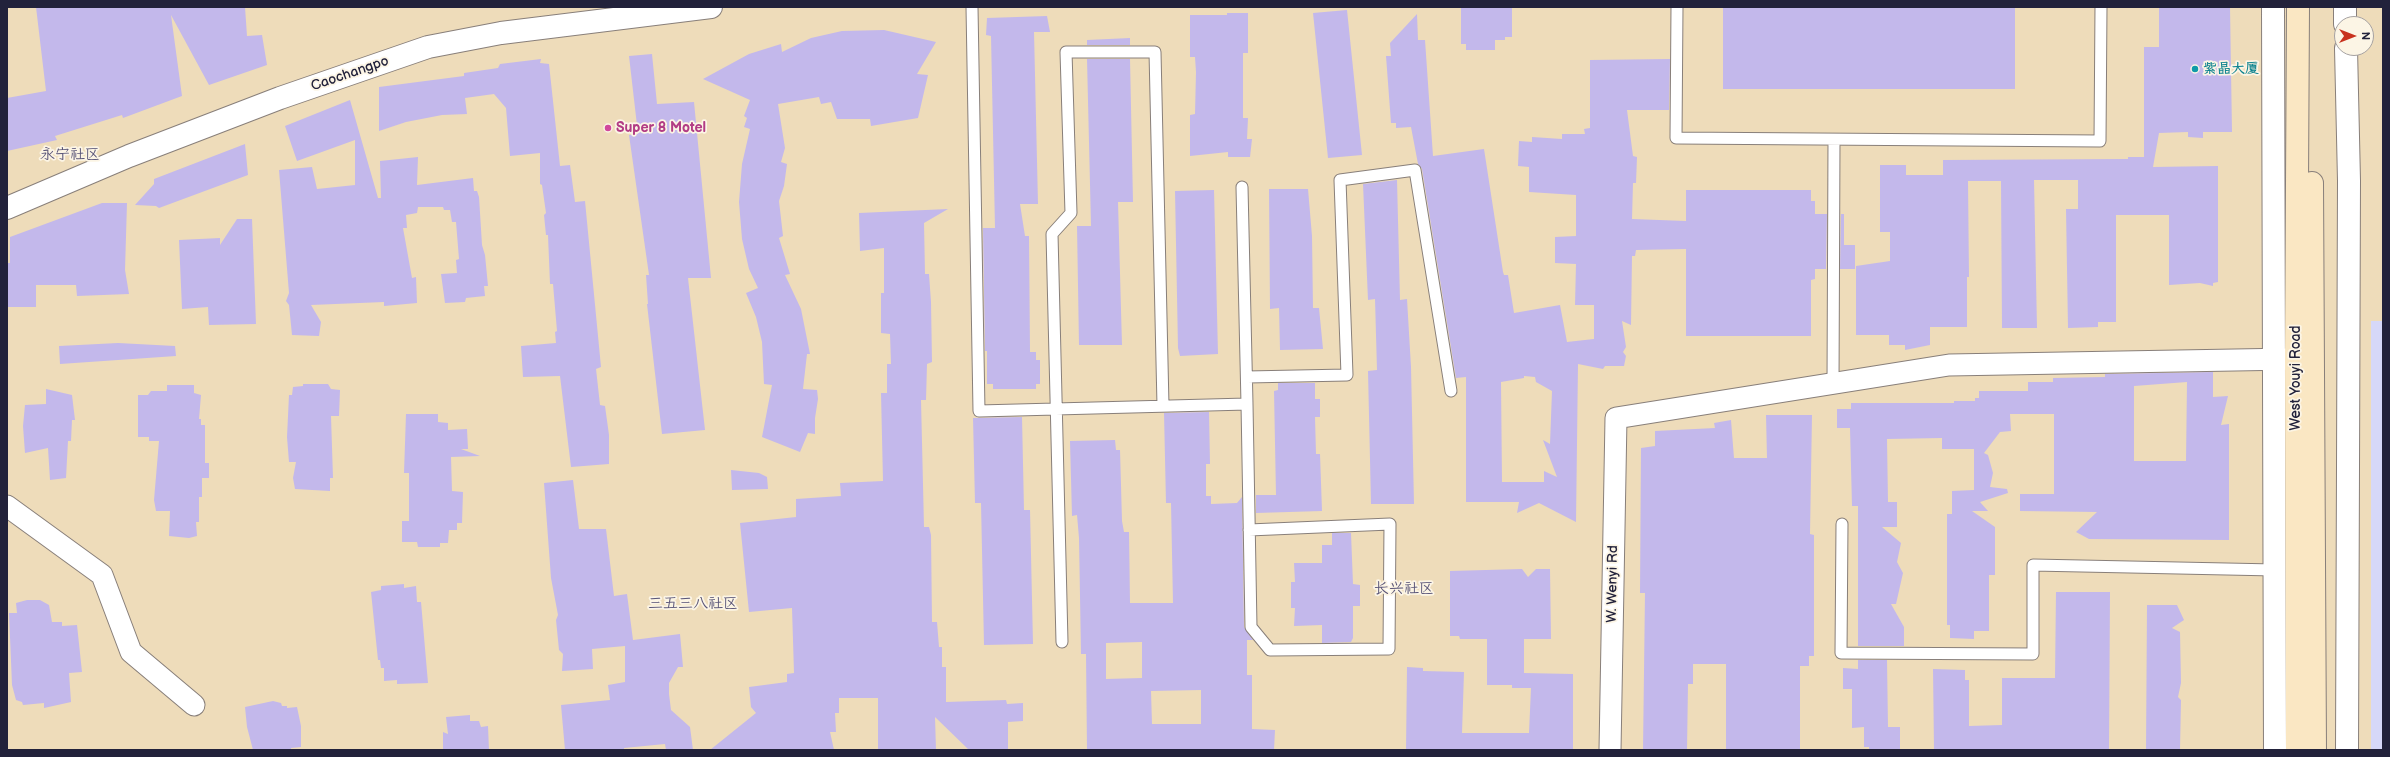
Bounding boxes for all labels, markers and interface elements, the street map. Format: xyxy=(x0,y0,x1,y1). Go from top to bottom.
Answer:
north arrow xyxy=(2334,16,2374,56)
text: N xyxy=(2359,32,2372,40)
street label: Caochangpo xyxy=(309,53,391,95)
place label: 紫晶大厦 xyxy=(2203,61,2259,77)
marker: 紫晶大厦 xyxy=(2190,64,2200,74)
place label: Super 8 Motel xyxy=(616,120,706,136)
marker: Super 8 Motel xyxy=(603,123,613,133)
district label: 永宁社区 xyxy=(40,146,100,164)
street label: West Youyi Road xyxy=(2288,325,2304,431)
street label: W. Wenyi Rd xyxy=(1604,545,1622,623)
district label: 长兴社区 xyxy=(1374,580,1434,598)
district label: 三五三八社区 xyxy=(648,595,738,613)

